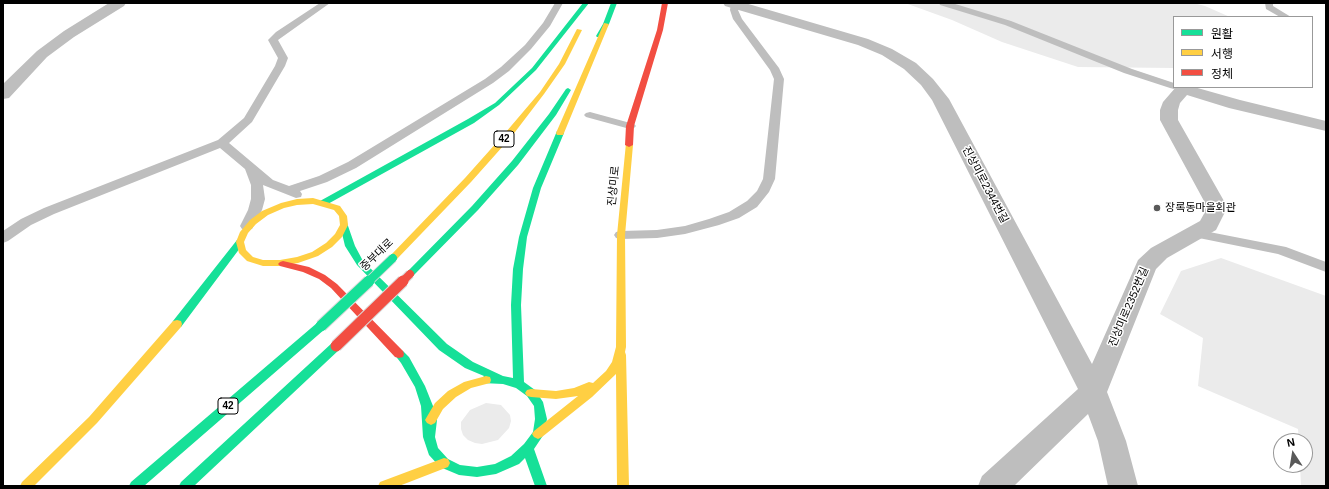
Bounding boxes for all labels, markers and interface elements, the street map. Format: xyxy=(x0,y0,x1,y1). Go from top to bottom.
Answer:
legend xyxy=(1173,16,1313,88)
text: 원활 xyxy=(1211,27,1233,41)
text: 서행 xyxy=(1211,47,1233,61)
text: 정체 xyxy=(1211,67,1233,81)
road number: 42 xyxy=(494,131,514,147)
street label: 진상미로2344번길 xyxy=(959,144,1011,226)
street label: 진상미로 xyxy=(605,165,623,207)
place label: 장록동마을회관 xyxy=(1165,201,1236,215)
marker: 장록동마을회관 xyxy=(1152,203,1162,213)
street label: 중부대로 xyxy=(358,236,396,274)
street label: 진상미로2352번길 xyxy=(1106,265,1152,349)
road number: 42 xyxy=(218,398,238,414)
north arrow xyxy=(1273,433,1313,473)
text: N xyxy=(1286,436,1296,449)

